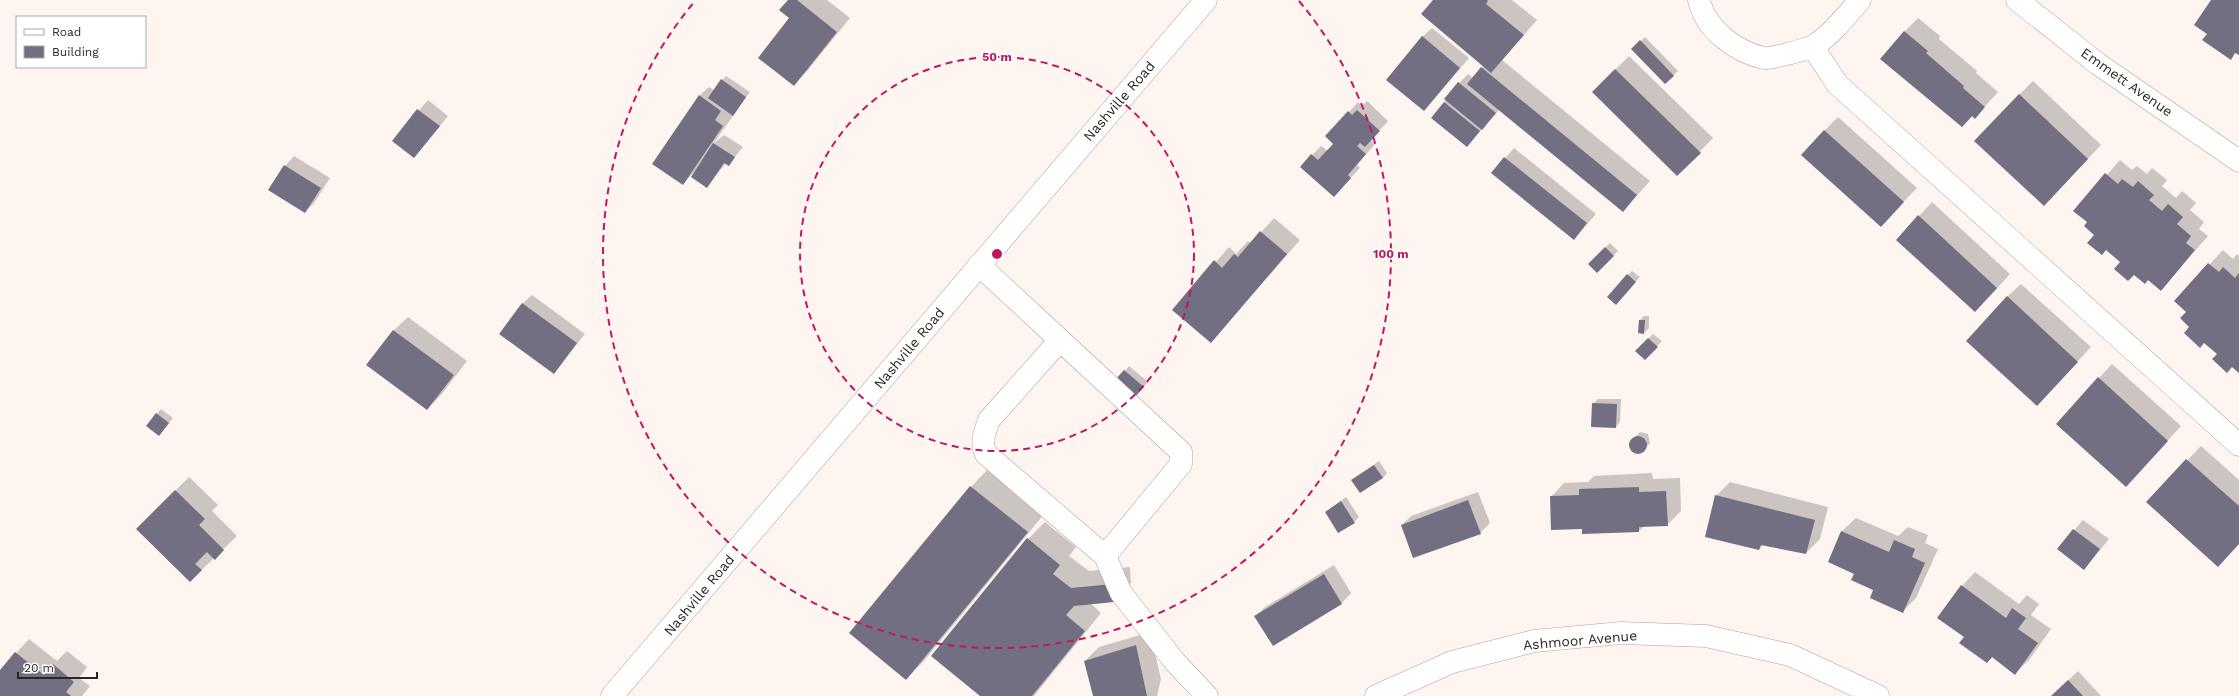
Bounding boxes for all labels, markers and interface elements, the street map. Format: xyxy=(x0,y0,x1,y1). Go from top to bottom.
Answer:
legend xyxy=(16,16,146,68)
text: Road xyxy=(52,25,81,39)
street label: Emmett Avenue xyxy=(2078,44,2176,120)
text: Building xyxy=(52,45,99,59)
text: 50 m xyxy=(982,50,1012,64)
street label: Nashville Road xyxy=(1080,58,1158,144)
centre of rings xyxy=(990,247,1004,261)
text: 100 m xyxy=(1373,247,1409,261)
street label: Nashville Road xyxy=(871,304,947,392)
street label: Nashville Road xyxy=(661,551,737,639)
street label: Ashmoor Avenue xyxy=(1522,627,1638,653)
scale bar xyxy=(18,654,97,680)
text: 20 m xyxy=(24,661,54,675)

